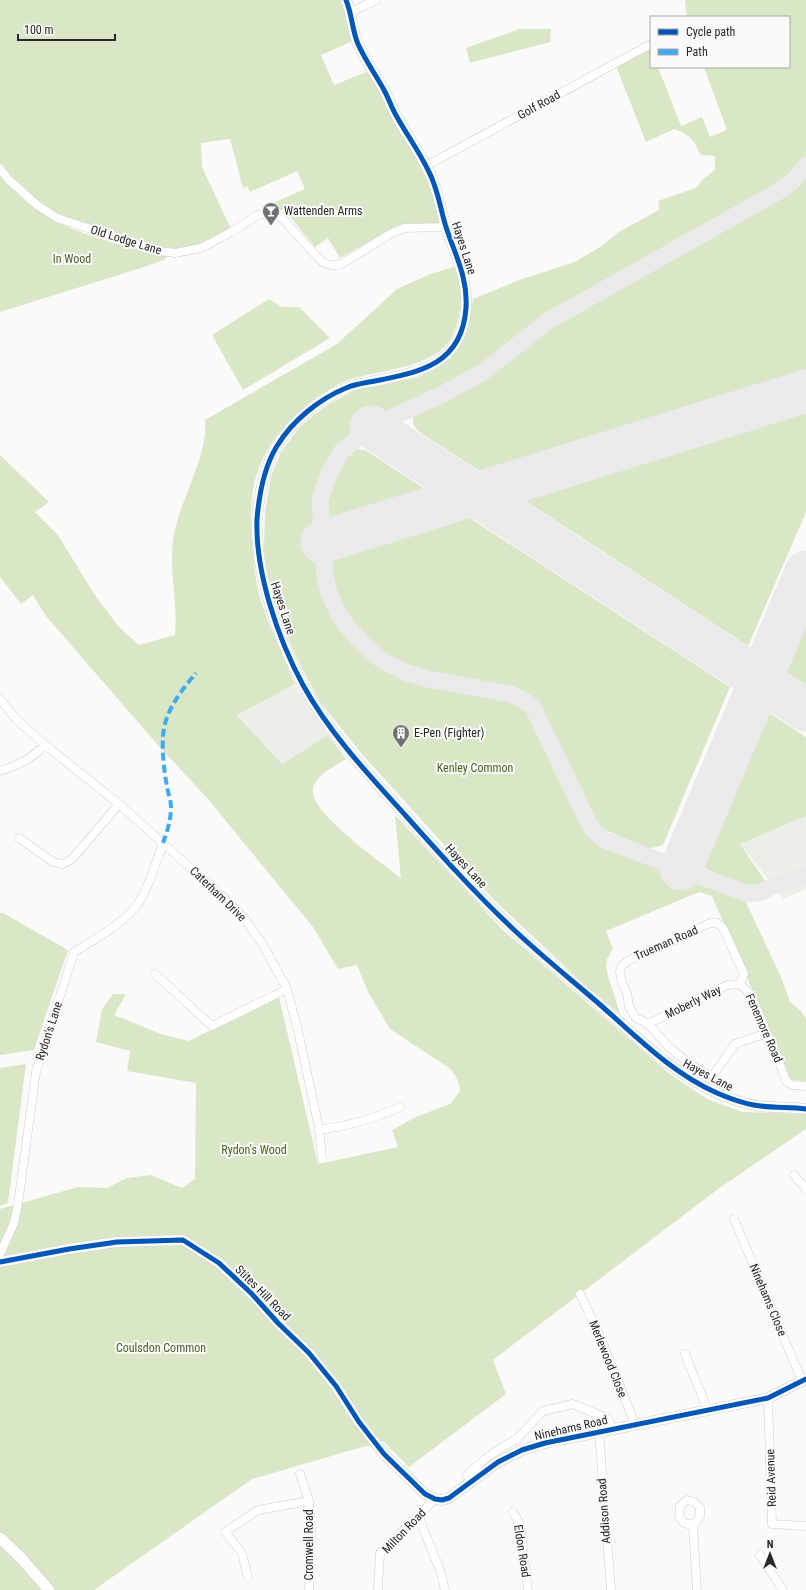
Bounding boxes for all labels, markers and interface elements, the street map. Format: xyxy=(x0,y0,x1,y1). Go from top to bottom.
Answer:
scale bar xyxy=(18,16,115,42)
legend xyxy=(650,16,790,68)
text: 100 m xyxy=(24,23,54,37)
text: Cycle path xyxy=(686,25,736,39)
text: Path xyxy=(686,45,708,59)
street label: Golf Road xyxy=(515,88,563,122)
bar icon: Wattenden Arms xyxy=(261,201,281,226)
place label: Wattenden Arms xyxy=(284,204,362,218)
street label: Hayes Lane xyxy=(449,220,479,277)
street label: Old Lodge Lane xyxy=(89,223,164,258)
park label: In Wood xyxy=(53,252,91,266)
street label: Hayes Lane xyxy=(268,580,298,637)
building icon: E-Pen (Fighter) xyxy=(391,723,411,748)
place label: E-Pen (Fighter) xyxy=(414,726,484,740)
park label: Kenley Common xyxy=(437,761,513,775)
street label: Hayes Lane xyxy=(442,841,490,891)
street label: Caterham Drive xyxy=(187,864,249,925)
street label: Trueman Road xyxy=(632,923,700,963)
street label: Moberly Way xyxy=(663,982,723,1022)
street label: Fenemore Road xyxy=(743,991,785,1065)
street label: Rydon's Lane xyxy=(33,999,65,1062)
street label: Hayes Lane xyxy=(681,1056,736,1094)
park label: Rydon's Wood xyxy=(221,1143,287,1157)
street label: Stites Hill Road xyxy=(232,1262,294,1324)
street label: Ninehams Close xyxy=(746,1262,790,1339)
street label: Merlewood Close xyxy=(586,1318,630,1400)
park label: Coulsdon Common xyxy=(116,1341,206,1355)
street label: Ninehams Road xyxy=(533,1413,609,1443)
street label: Reid Avenue xyxy=(763,1448,779,1507)
street label: Addison Road xyxy=(595,1478,613,1544)
street label: Milton Road xyxy=(379,1506,429,1556)
street label: Cromwell Road xyxy=(302,1509,316,1581)
street label: Eldon Road xyxy=(511,1524,533,1578)
north arrow xyxy=(750,1534,790,1574)
text: N xyxy=(767,1538,774,1551)

